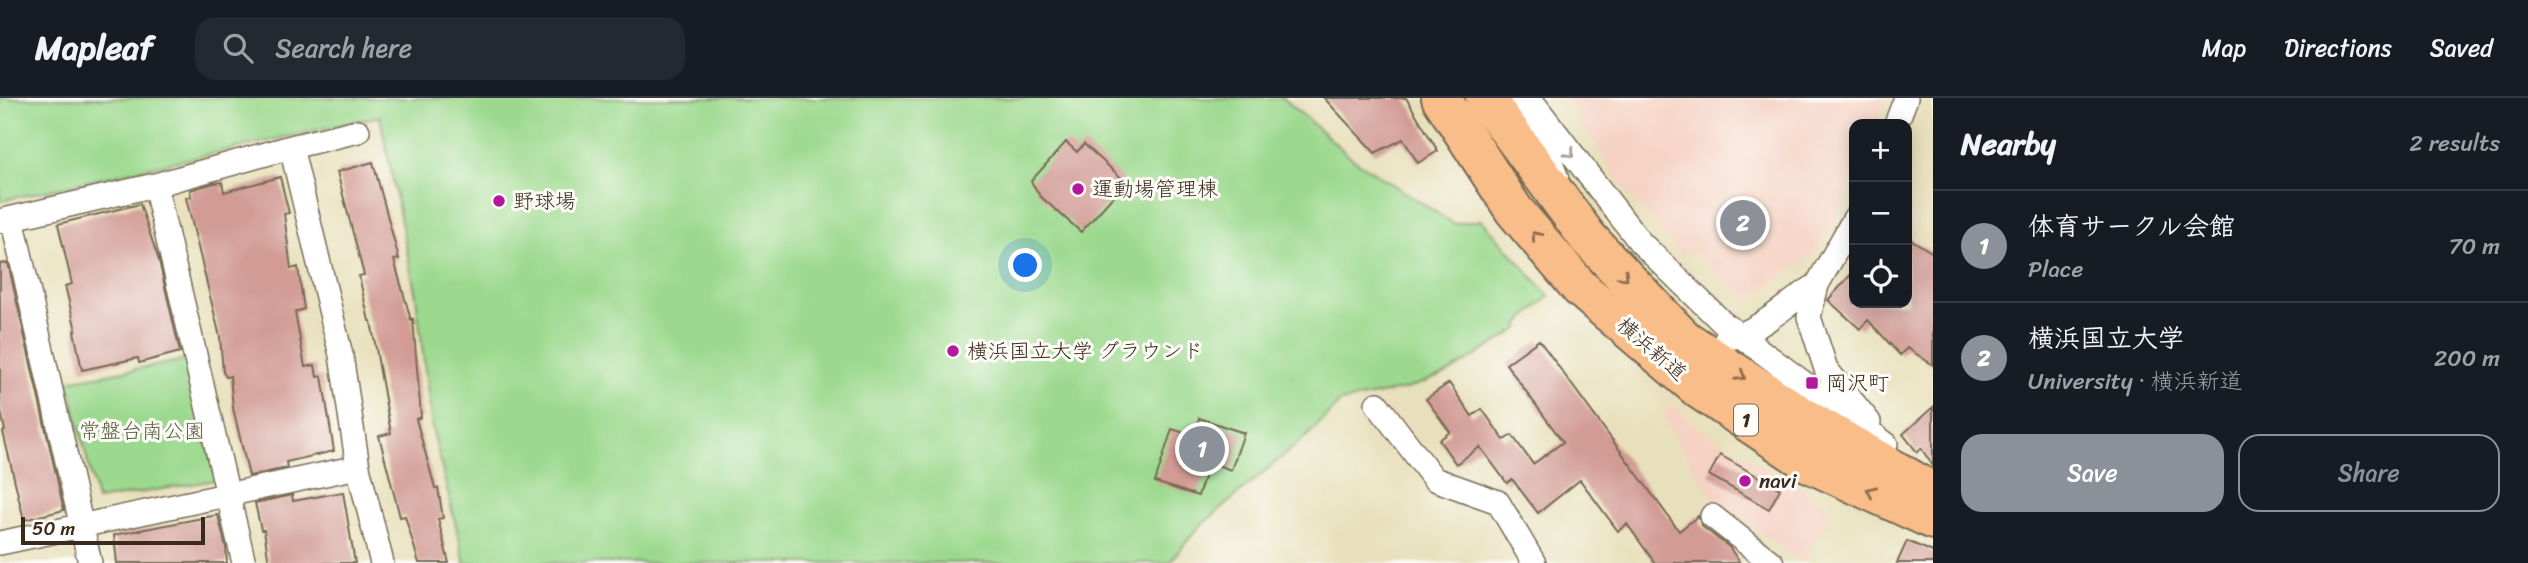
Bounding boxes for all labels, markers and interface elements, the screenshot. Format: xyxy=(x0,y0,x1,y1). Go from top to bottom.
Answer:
search box xyxy=(195,17,685,80)
text: Mapleaf xyxy=(35,19,153,77)
text: Search here xyxy=(275,25,412,71)
text: Map xyxy=(2202,27,2246,69)
text: Directions xyxy=(2284,27,2392,69)
text: Saved xyxy=(2430,27,2493,69)
icon: search xyxy=(219,29,257,67)
text: Nearby xyxy=(1961,117,2056,171)
map controls xyxy=(1849,119,1912,308)
button: + xyxy=(1849,119,1912,182)
text: 2 results xyxy=(2409,123,2500,164)
one-way arrow xyxy=(1562,145,1575,157)
place label: 運動場管理棟 xyxy=(1092,170,1218,208)
marker: 運動場管理棟 xyxy=(1070,181,1086,197)
place label: 野球場 xyxy=(513,182,576,220)
button: − xyxy=(1849,182,1912,245)
marker: 野球場 xyxy=(491,193,507,209)
pin: 2 xyxy=(1720,197,1766,249)
text: 体育サークル会館 xyxy=(2028,203,2235,249)
text: 1 xyxy=(1979,226,1989,267)
text: 70 m xyxy=(2449,226,2500,267)
one-way arrow xyxy=(1532,231,1544,244)
button: locate xyxy=(1849,245,1912,308)
your location xyxy=(1008,248,1042,282)
text: Place xyxy=(2028,249,2083,290)
one-way arrow xyxy=(1616,268,1628,281)
street label: 横浜新道 xyxy=(1608,307,1696,391)
text: 横浜国立大学 xyxy=(2028,315,2184,361)
place label: 横浜国立大学 グラウンド xyxy=(967,332,1203,370)
text: 2 xyxy=(1977,338,1991,379)
text: 200 m xyxy=(2434,338,2500,379)
marker: 横浜国立大学 グラウンド xyxy=(945,343,961,359)
text: University · 横浜新道 xyxy=(2028,361,2243,402)
place label: 岡沢町 xyxy=(1826,364,1889,402)
one-way arrow xyxy=(1734,368,1747,381)
marker: 岡沢町 xyxy=(1804,375,1820,391)
road number: 1 xyxy=(1734,404,1758,436)
park label: 常盤台南公園 xyxy=(79,412,205,450)
pin: 1 xyxy=(1179,423,1225,475)
button: Save xyxy=(1961,434,2224,512)
button: Share xyxy=(2238,434,2500,512)
place label: navi xyxy=(1759,462,1798,500)
marker: navi xyxy=(1737,473,1753,489)
one-way arrow xyxy=(1866,486,1878,500)
text: 50 m xyxy=(32,512,75,545)
scale bar xyxy=(21,514,205,546)

